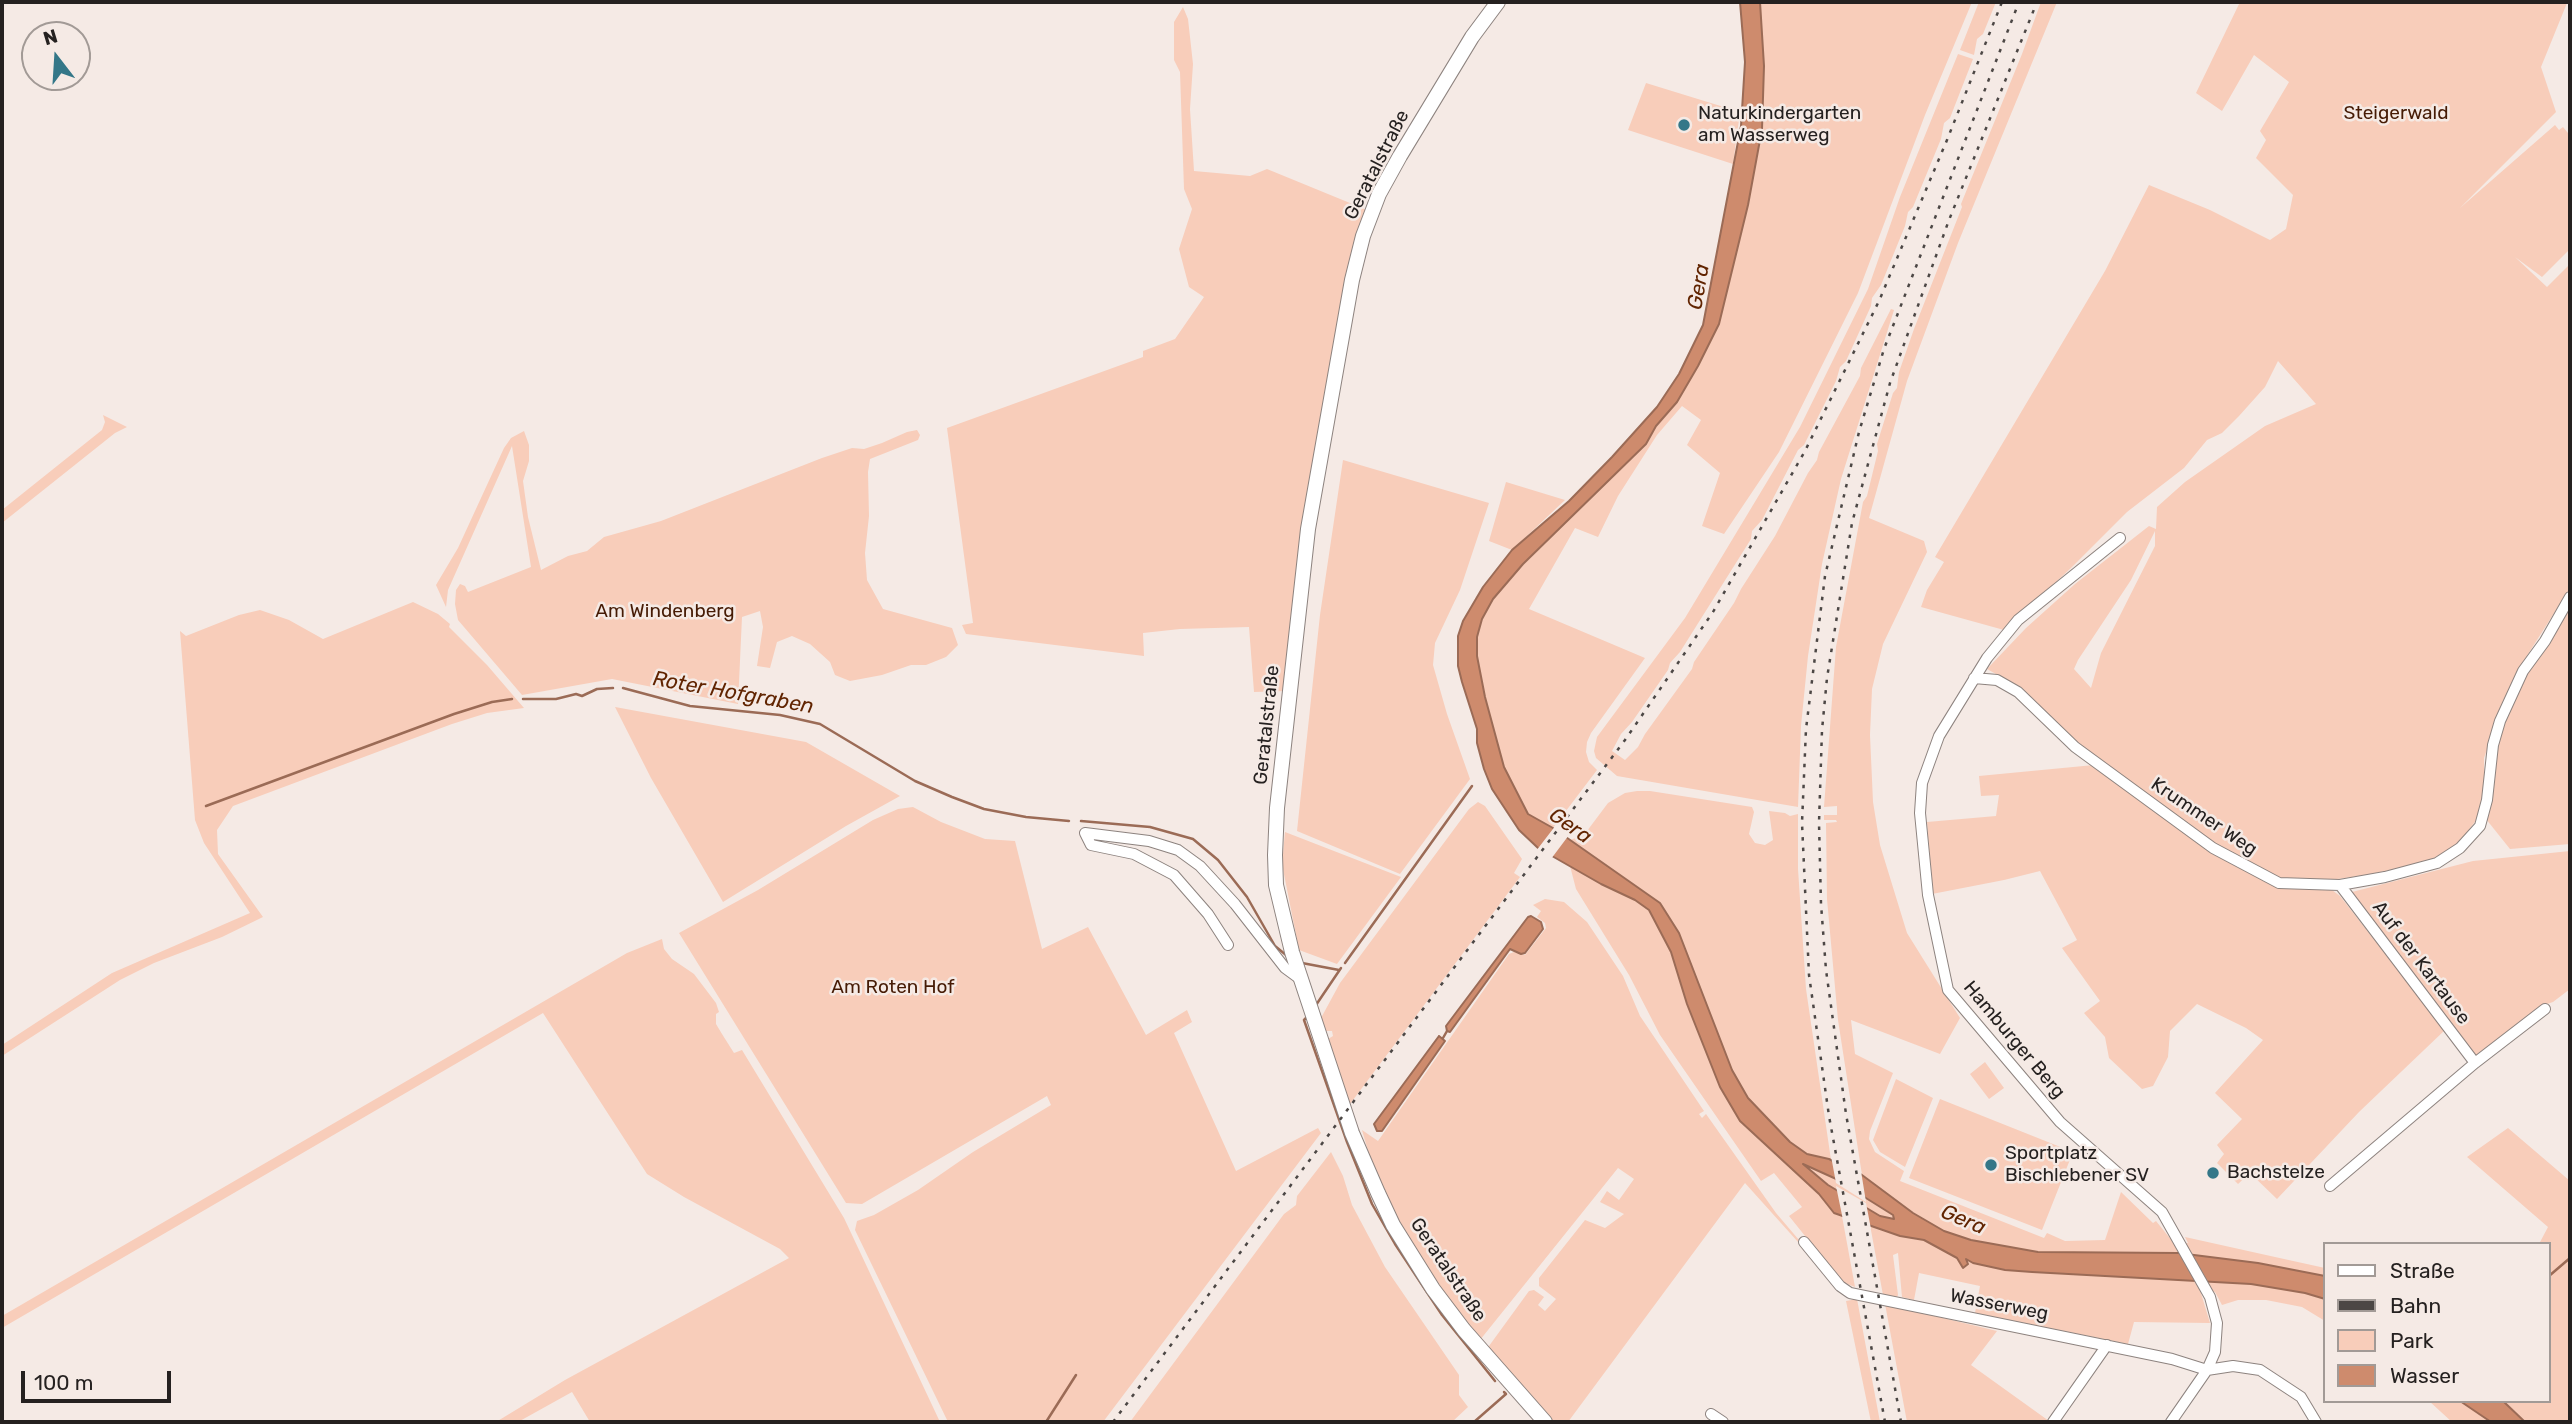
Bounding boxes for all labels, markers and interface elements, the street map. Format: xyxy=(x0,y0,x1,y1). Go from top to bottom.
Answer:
north arrow xyxy=(21,21,91,91)
text: N xyxy=(40,24,60,50)
place label: Naturkindergarten am Wasserweg xyxy=(1698,103,1861,147)
park label: Steigerwald xyxy=(2343,103,2449,125)
street label: Geratalstraße xyxy=(1340,106,1414,224)
marker: Naturkindergarten am Wasserweg xyxy=(1676,117,1692,133)
water label: Gera xyxy=(1683,262,1715,312)
park label: Am Windenberg xyxy=(595,601,735,623)
street label: Geratalstraße xyxy=(1249,664,1285,786)
water label: Roter Hofgraben xyxy=(651,666,815,720)
street label: Krummer Weg xyxy=(2147,773,2261,861)
water label: Gera xyxy=(1544,802,1596,850)
street label: Auf der Kartause xyxy=(2367,897,2475,1029)
park label: Am Roten Hof xyxy=(831,977,955,999)
street label: Hamburger Berg xyxy=(1958,977,2070,1103)
place label: Sportplatz Bischlebener SV xyxy=(2005,1143,2149,1187)
marker: Sportplatz Bischlebener SV xyxy=(1983,1157,1999,1173)
place label: Bachstelze xyxy=(2227,1162,2325,1184)
marker: Bachstelze xyxy=(2205,1165,2221,1181)
water label: Gera xyxy=(1937,1199,1989,1241)
street label: Geratalstraße xyxy=(1405,1214,1491,1326)
legend xyxy=(2324,1242,2551,1403)
text: Straße xyxy=(2390,1258,2455,1283)
street label: Wasserweg xyxy=(1948,1284,2050,1326)
text: Bahn xyxy=(2390,1293,2441,1318)
text: Park xyxy=(2390,1328,2434,1353)
scale bar xyxy=(24,1358,175,1402)
text: Wasser xyxy=(2390,1363,2459,1388)
text: 100 m xyxy=(34,1370,93,1395)

